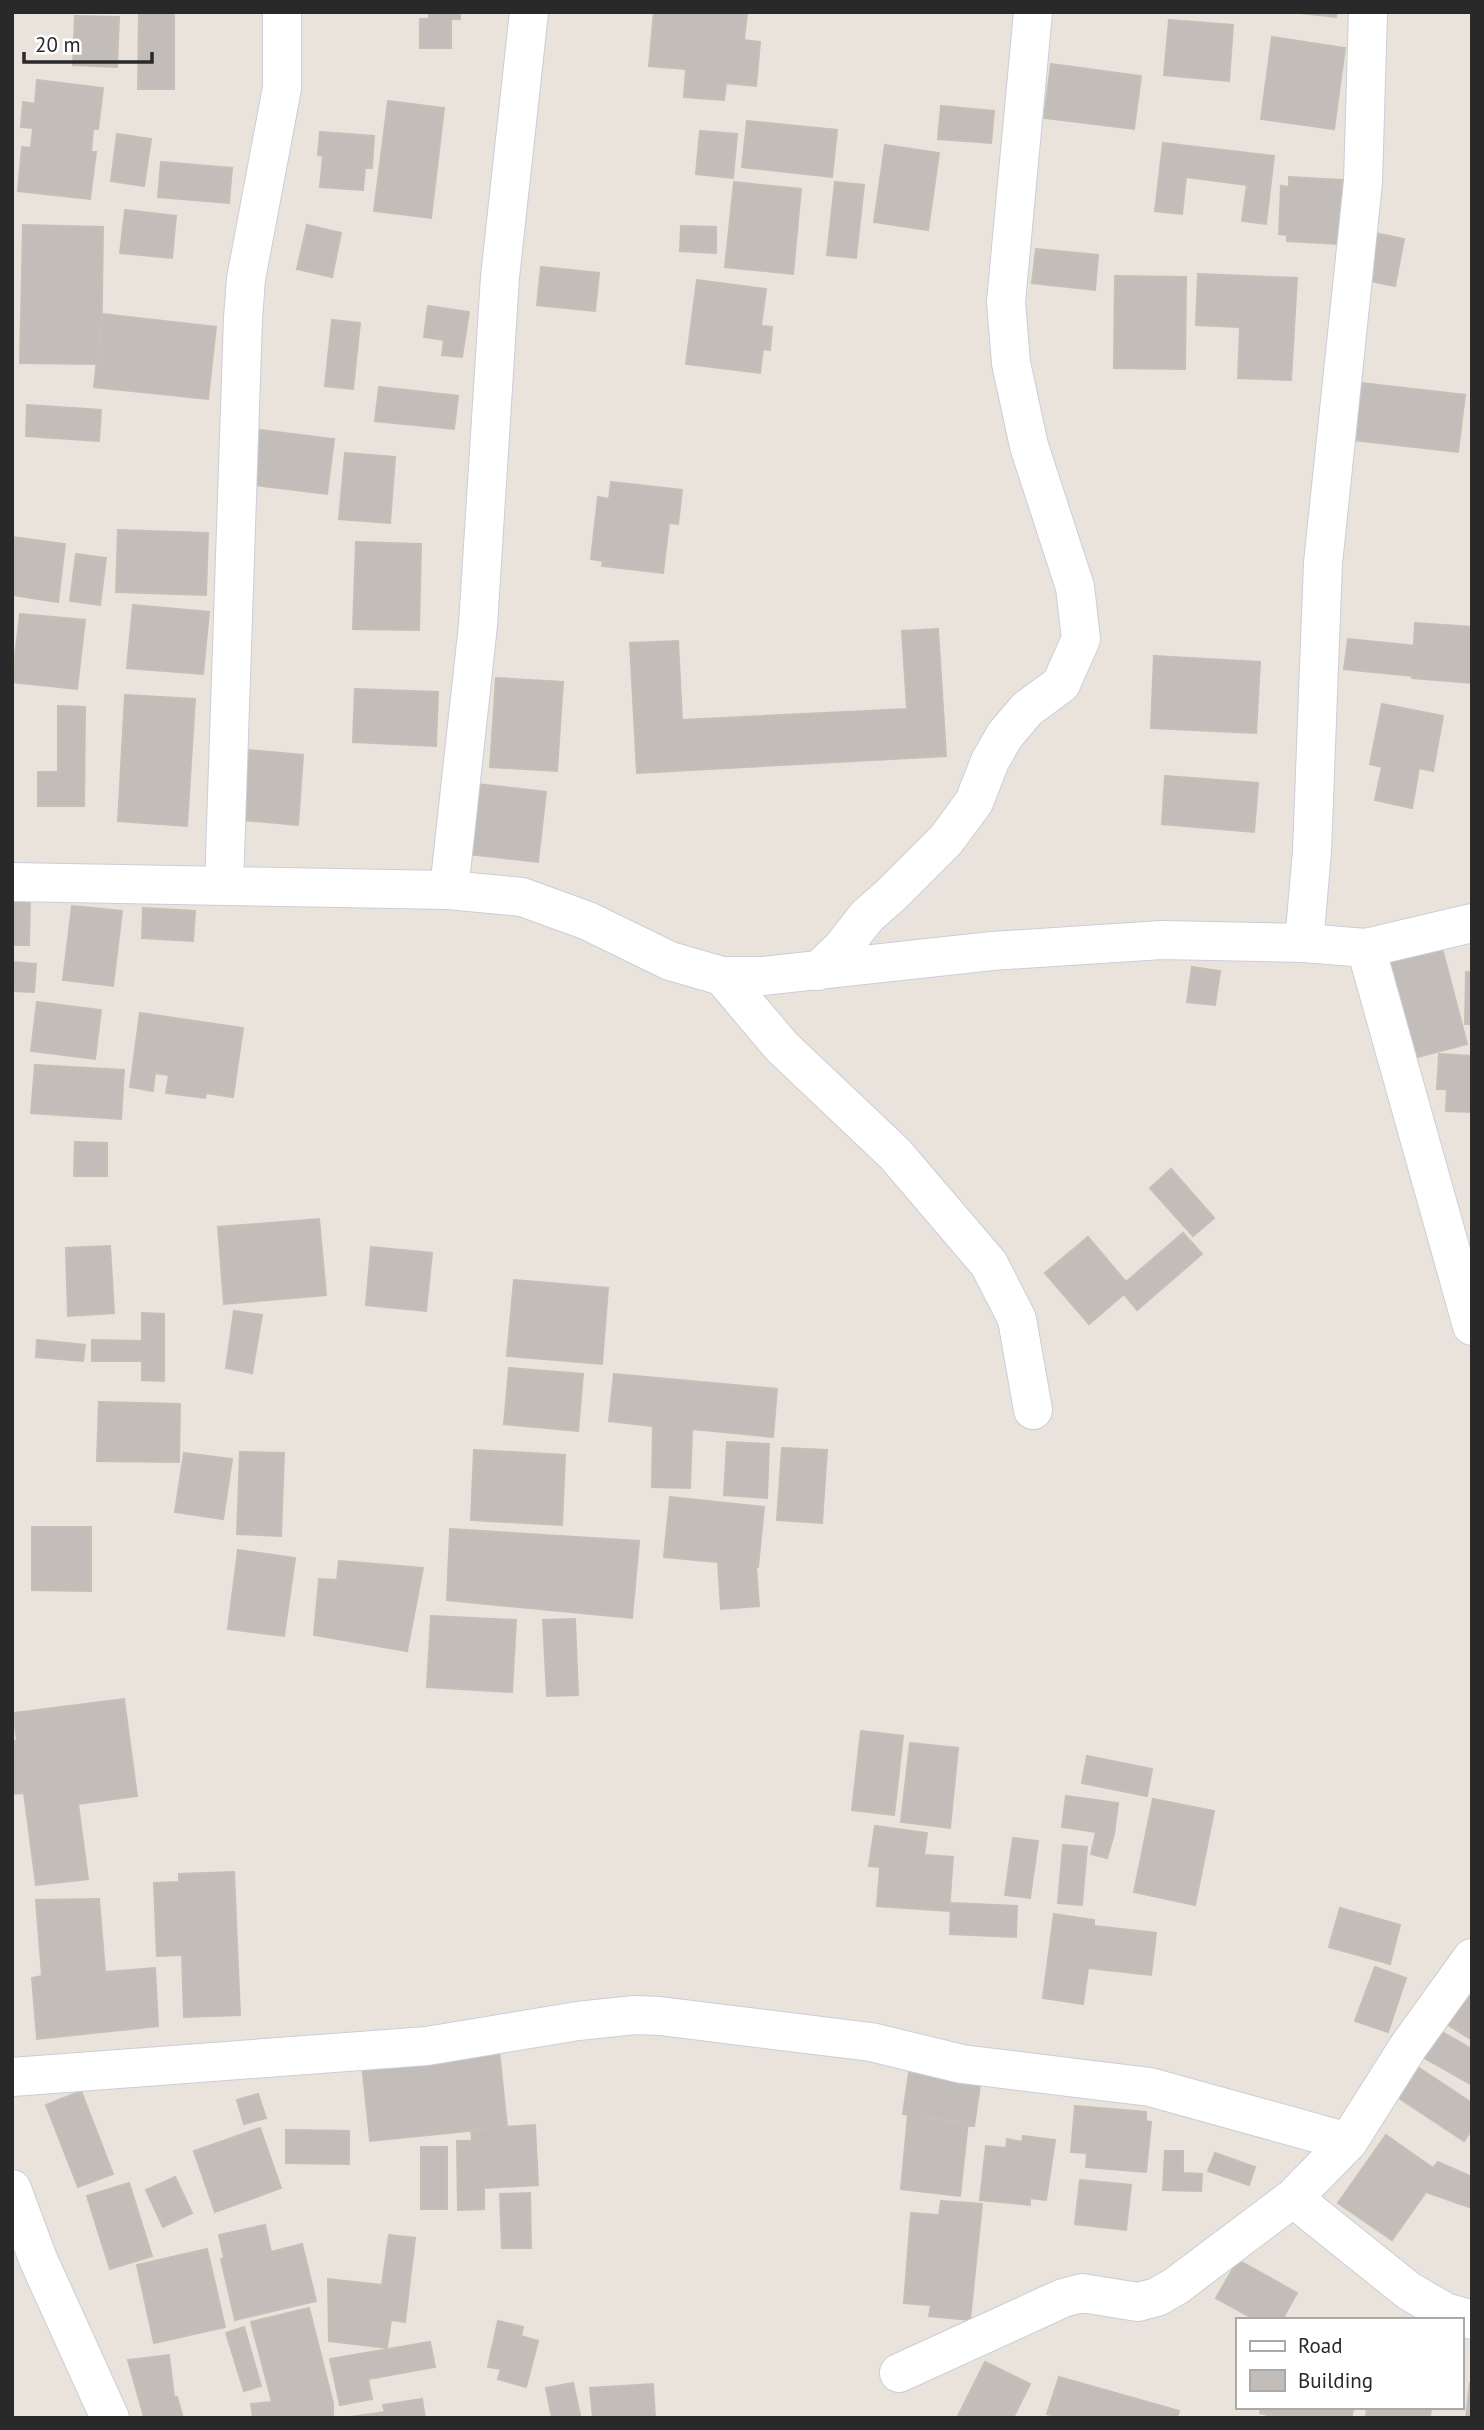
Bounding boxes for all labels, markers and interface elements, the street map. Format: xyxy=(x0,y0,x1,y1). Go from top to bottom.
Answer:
scale bar xyxy=(24,21,152,65)
text: 20 m xyxy=(35,31,81,58)
legend xyxy=(1236,2318,1463,2409)
text: Road xyxy=(1298,2332,1342,2359)
text: Building xyxy=(1298,2367,1373,2394)

